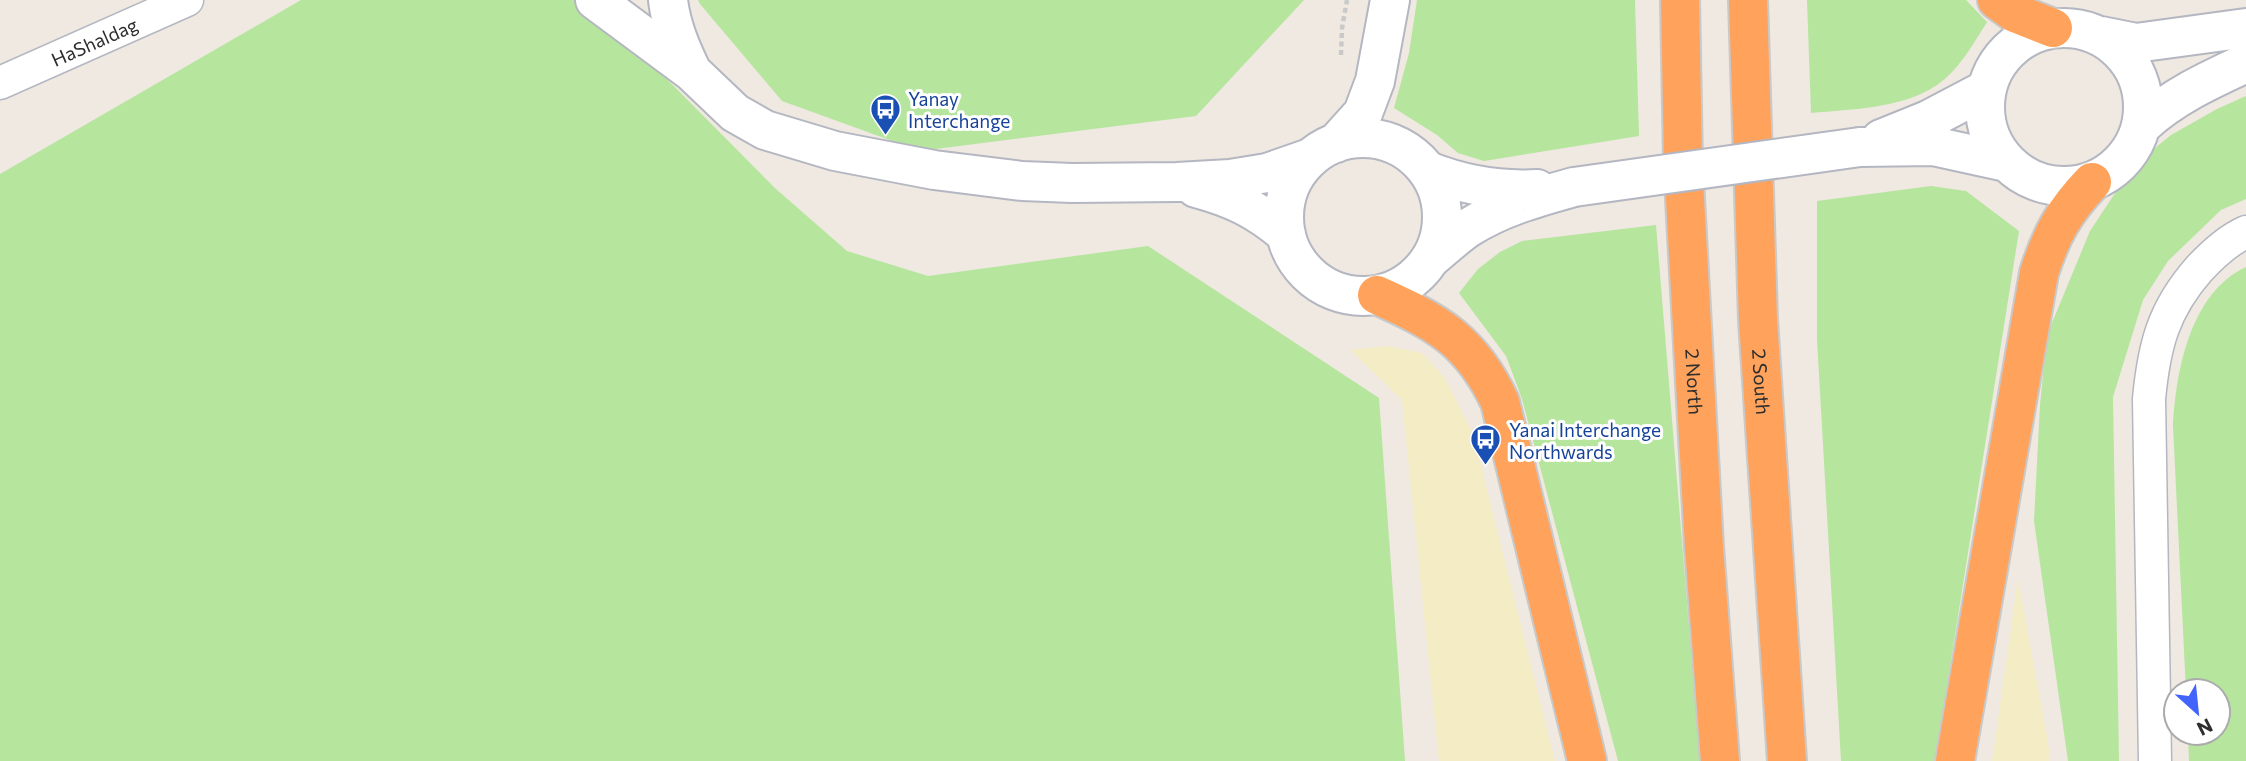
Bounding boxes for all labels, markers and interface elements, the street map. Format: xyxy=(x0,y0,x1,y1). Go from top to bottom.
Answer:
street label: HaShaldag xyxy=(47,12,141,70)
place label: Yanay Interchange xyxy=(908,87,1010,132)
bus stop icon: Yanay Interchange xyxy=(868,92,902,136)
street label: 2 North xyxy=(1682,348,1708,415)
street label: 2 South xyxy=(1748,348,1776,415)
place label: Yanai Interchange Northwards xyxy=(1509,418,1661,463)
bus stop icon: Yanai Interchange Northwards xyxy=(1469,423,1503,467)
north arrow xyxy=(2162,677,2232,747)
text: N xyxy=(2193,714,2217,741)

